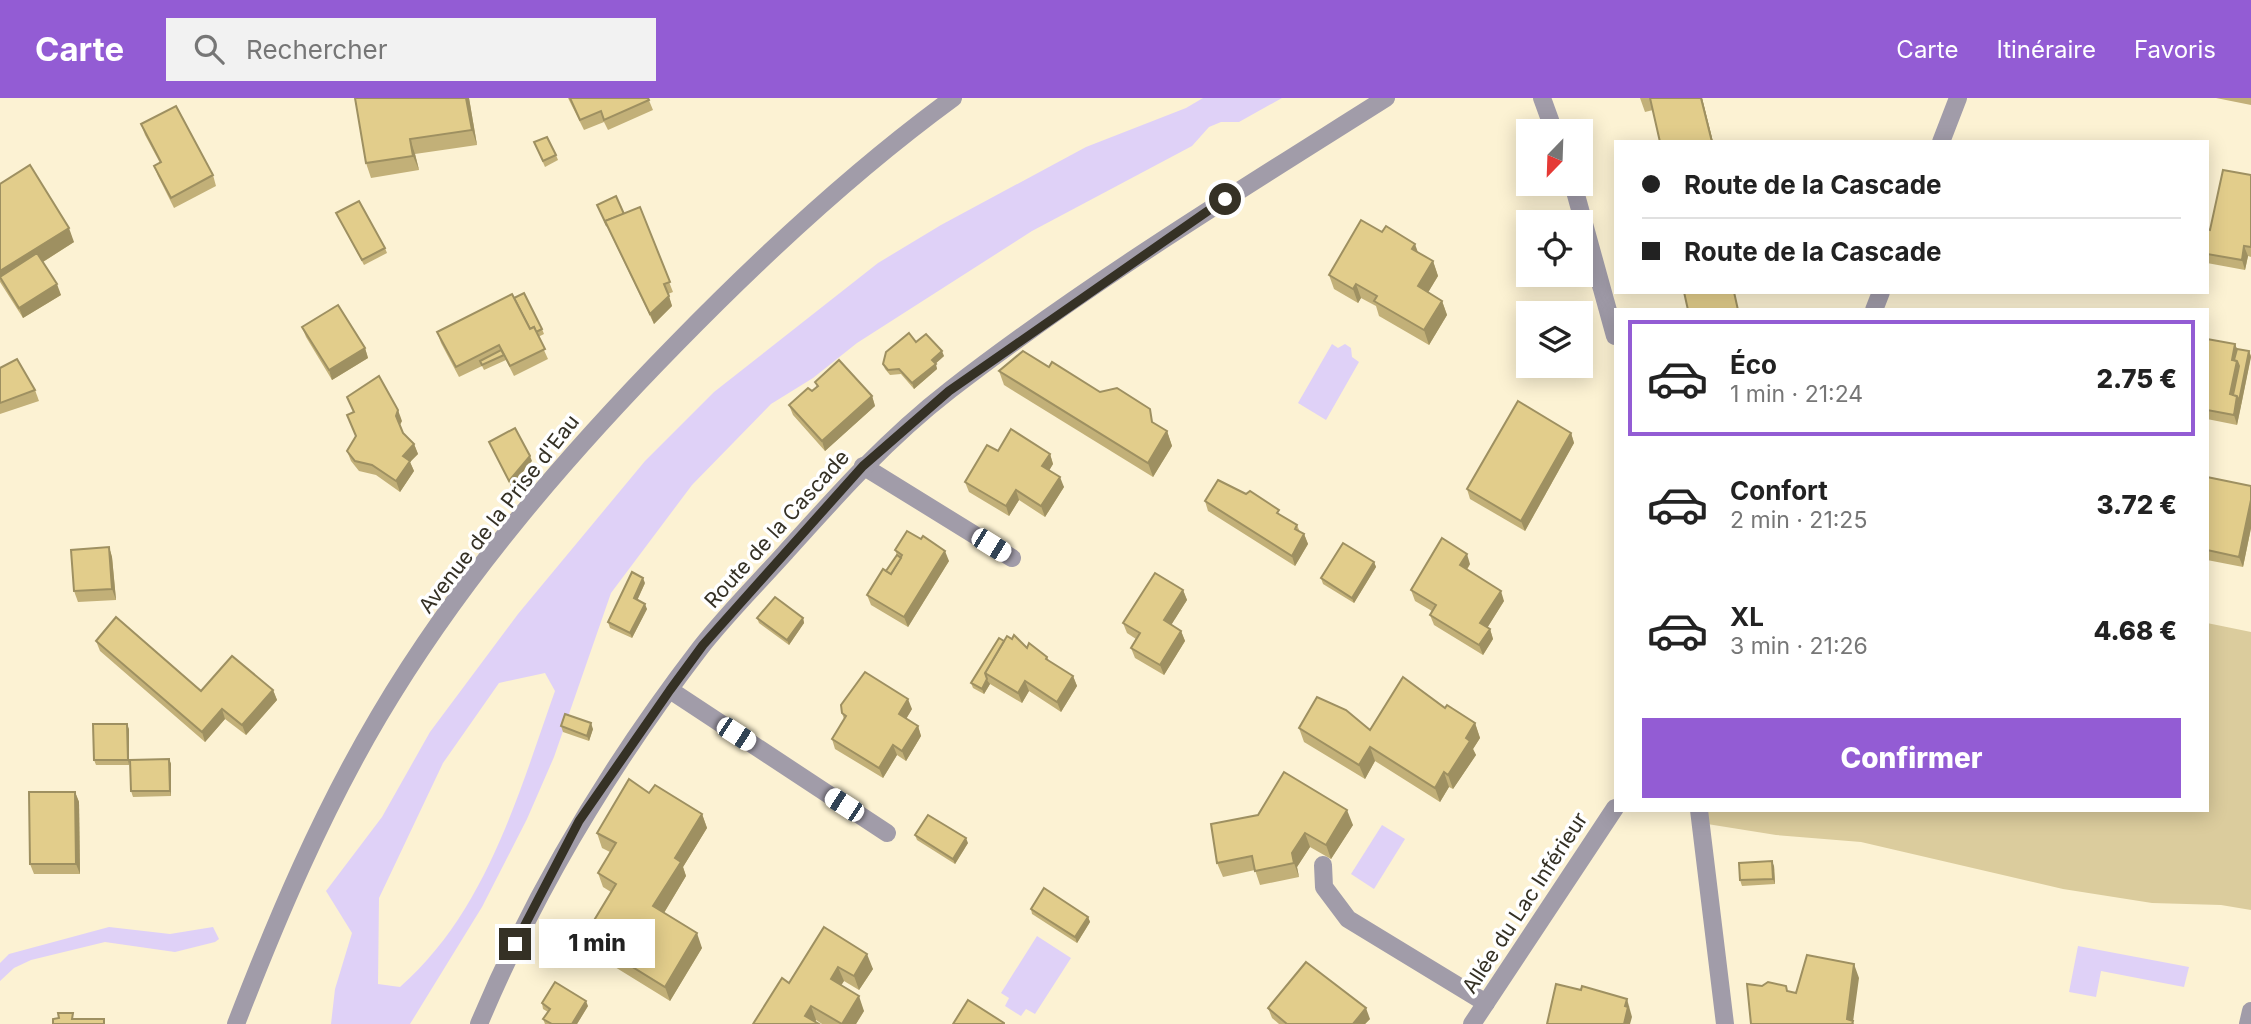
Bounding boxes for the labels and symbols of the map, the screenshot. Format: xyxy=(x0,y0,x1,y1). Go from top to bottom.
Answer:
north arrow xyxy=(1516,119,1592,196)
route start xyxy=(1209,183,1241,215)
street label: Avenue de la Prise d'Eau xyxy=(413,409,584,618)
street label: Route de la Cascade xyxy=(699,444,854,613)
car xyxy=(968,525,1015,565)
car xyxy=(713,714,760,754)
car xyxy=(821,785,868,825)
street label: Allée du Lac Inférieur xyxy=(1457,807,1593,998)
callout: 1 min xyxy=(540,920,655,968)
route end xyxy=(499,928,531,960)

